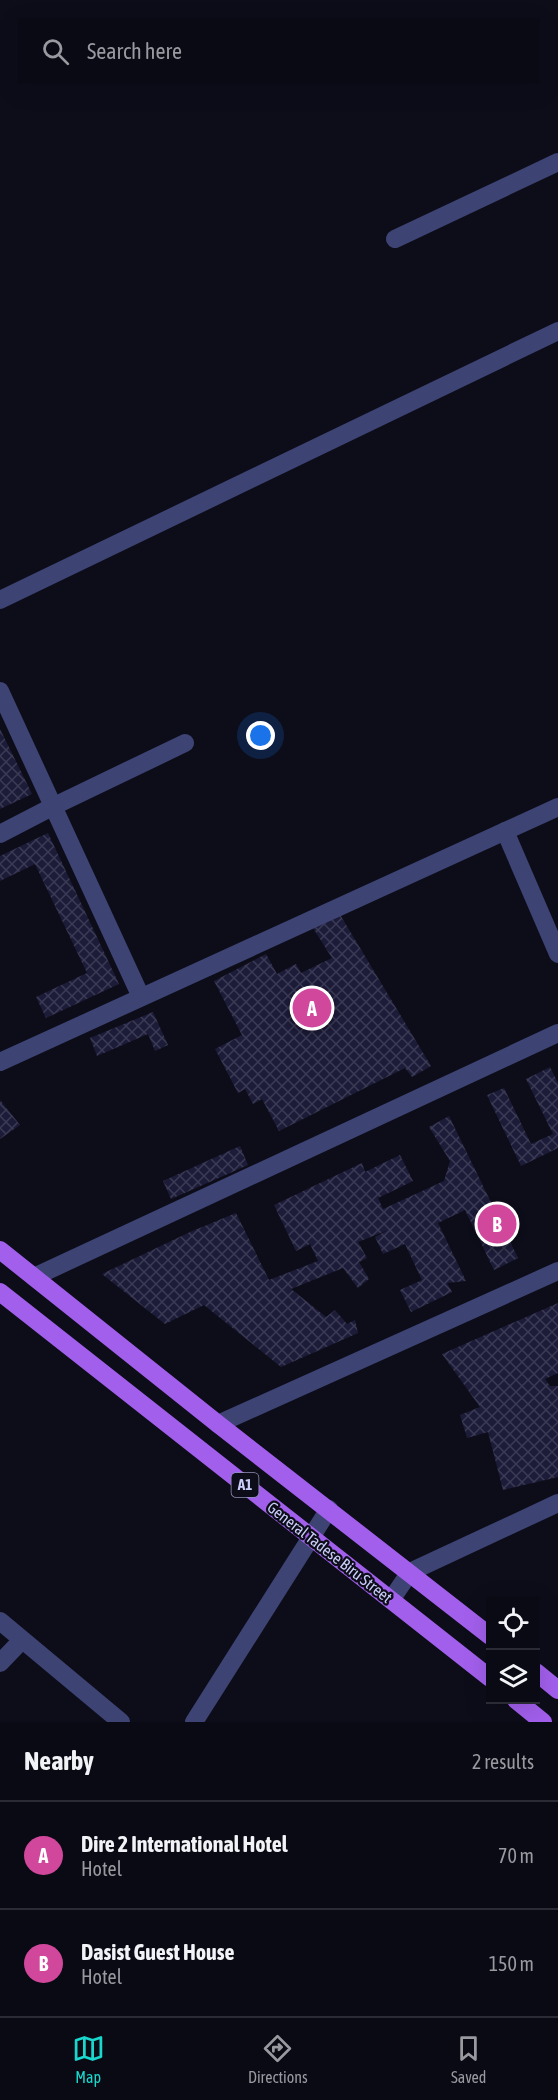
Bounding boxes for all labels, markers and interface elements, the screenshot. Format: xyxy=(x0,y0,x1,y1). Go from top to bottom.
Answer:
search box xyxy=(18,18,540,84)
icon: search xyxy=(39,35,72,68)
text: Search here xyxy=(87,38,182,64)
your location xyxy=(246,721,275,750)
pin: A xyxy=(292,986,332,1030)
pin: B xyxy=(478,1202,516,1246)
road number: A1 xyxy=(232,1473,258,1497)
street label: General Tadese Biru Street xyxy=(264,1498,396,1607)
map controls xyxy=(486,1596,540,1704)
button: locate xyxy=(486,1596,540,1650)
button: layers xyxy=(486,1650,540,1704)
text: Nearby xyxy=(24,1746,94,1776)
text: 2 results xyxy=(472,1750,534,1773)
text: Dire 2 International Hotel xyxy=(81,1831,288,1857)
text: A xyxy=(39,1844,48,1867)
text: 70 m xyxy=(498,1844,534,1867)
text: Hotel xyxy=(81,1857,122,1880)
text: Dasist Guest House xyxy=(81,1939,234,1965)
text: B xyxy=(39,1952,48,1975)
text: 150 m xyxy=(489,1952,534,1975)
text: Hotel xyxy=(81,1965,122,1988)
tab: Map xyxy=(72,2032,105,2086)
tab: Directions xyxy=(248,2032,308,2086)
tab: Saved xyxy=(451,2032,486,2086)

